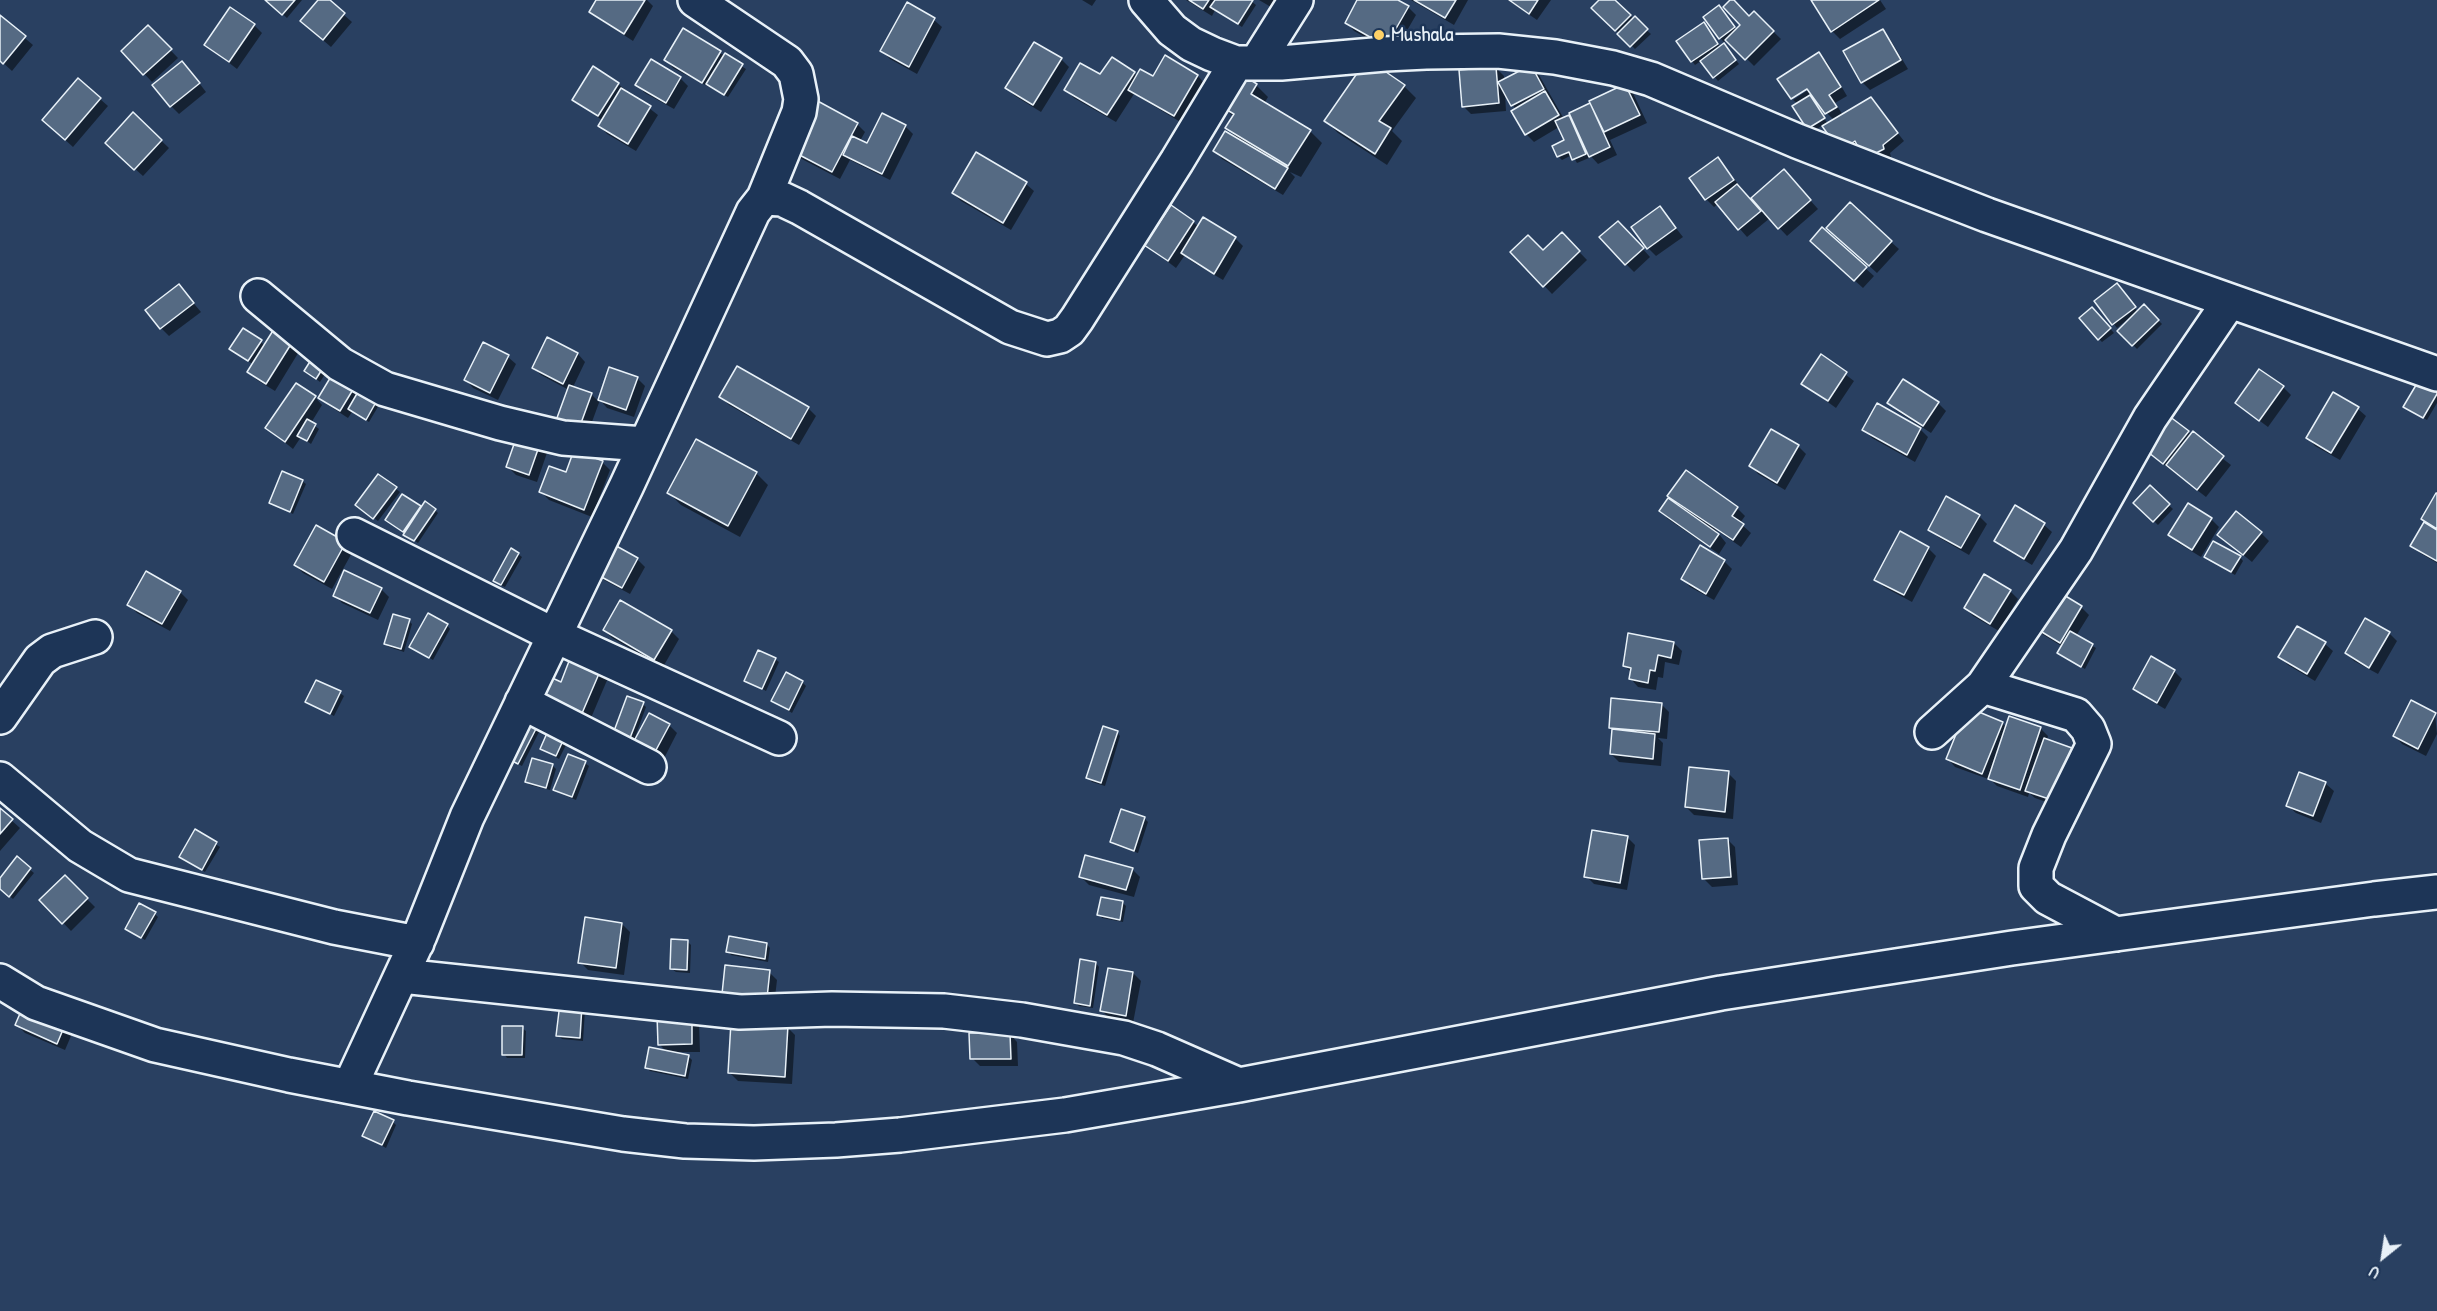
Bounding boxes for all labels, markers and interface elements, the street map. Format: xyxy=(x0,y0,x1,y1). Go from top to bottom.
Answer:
place label: Mushala xyxy=(1391,22,1454,48)
marker: Mushala xyxy=(1372,28,1386,42)
north arrow xyxy=(2353,1227,2413,1287)
text: U xyxy=(2365,1261,2383,1284)

